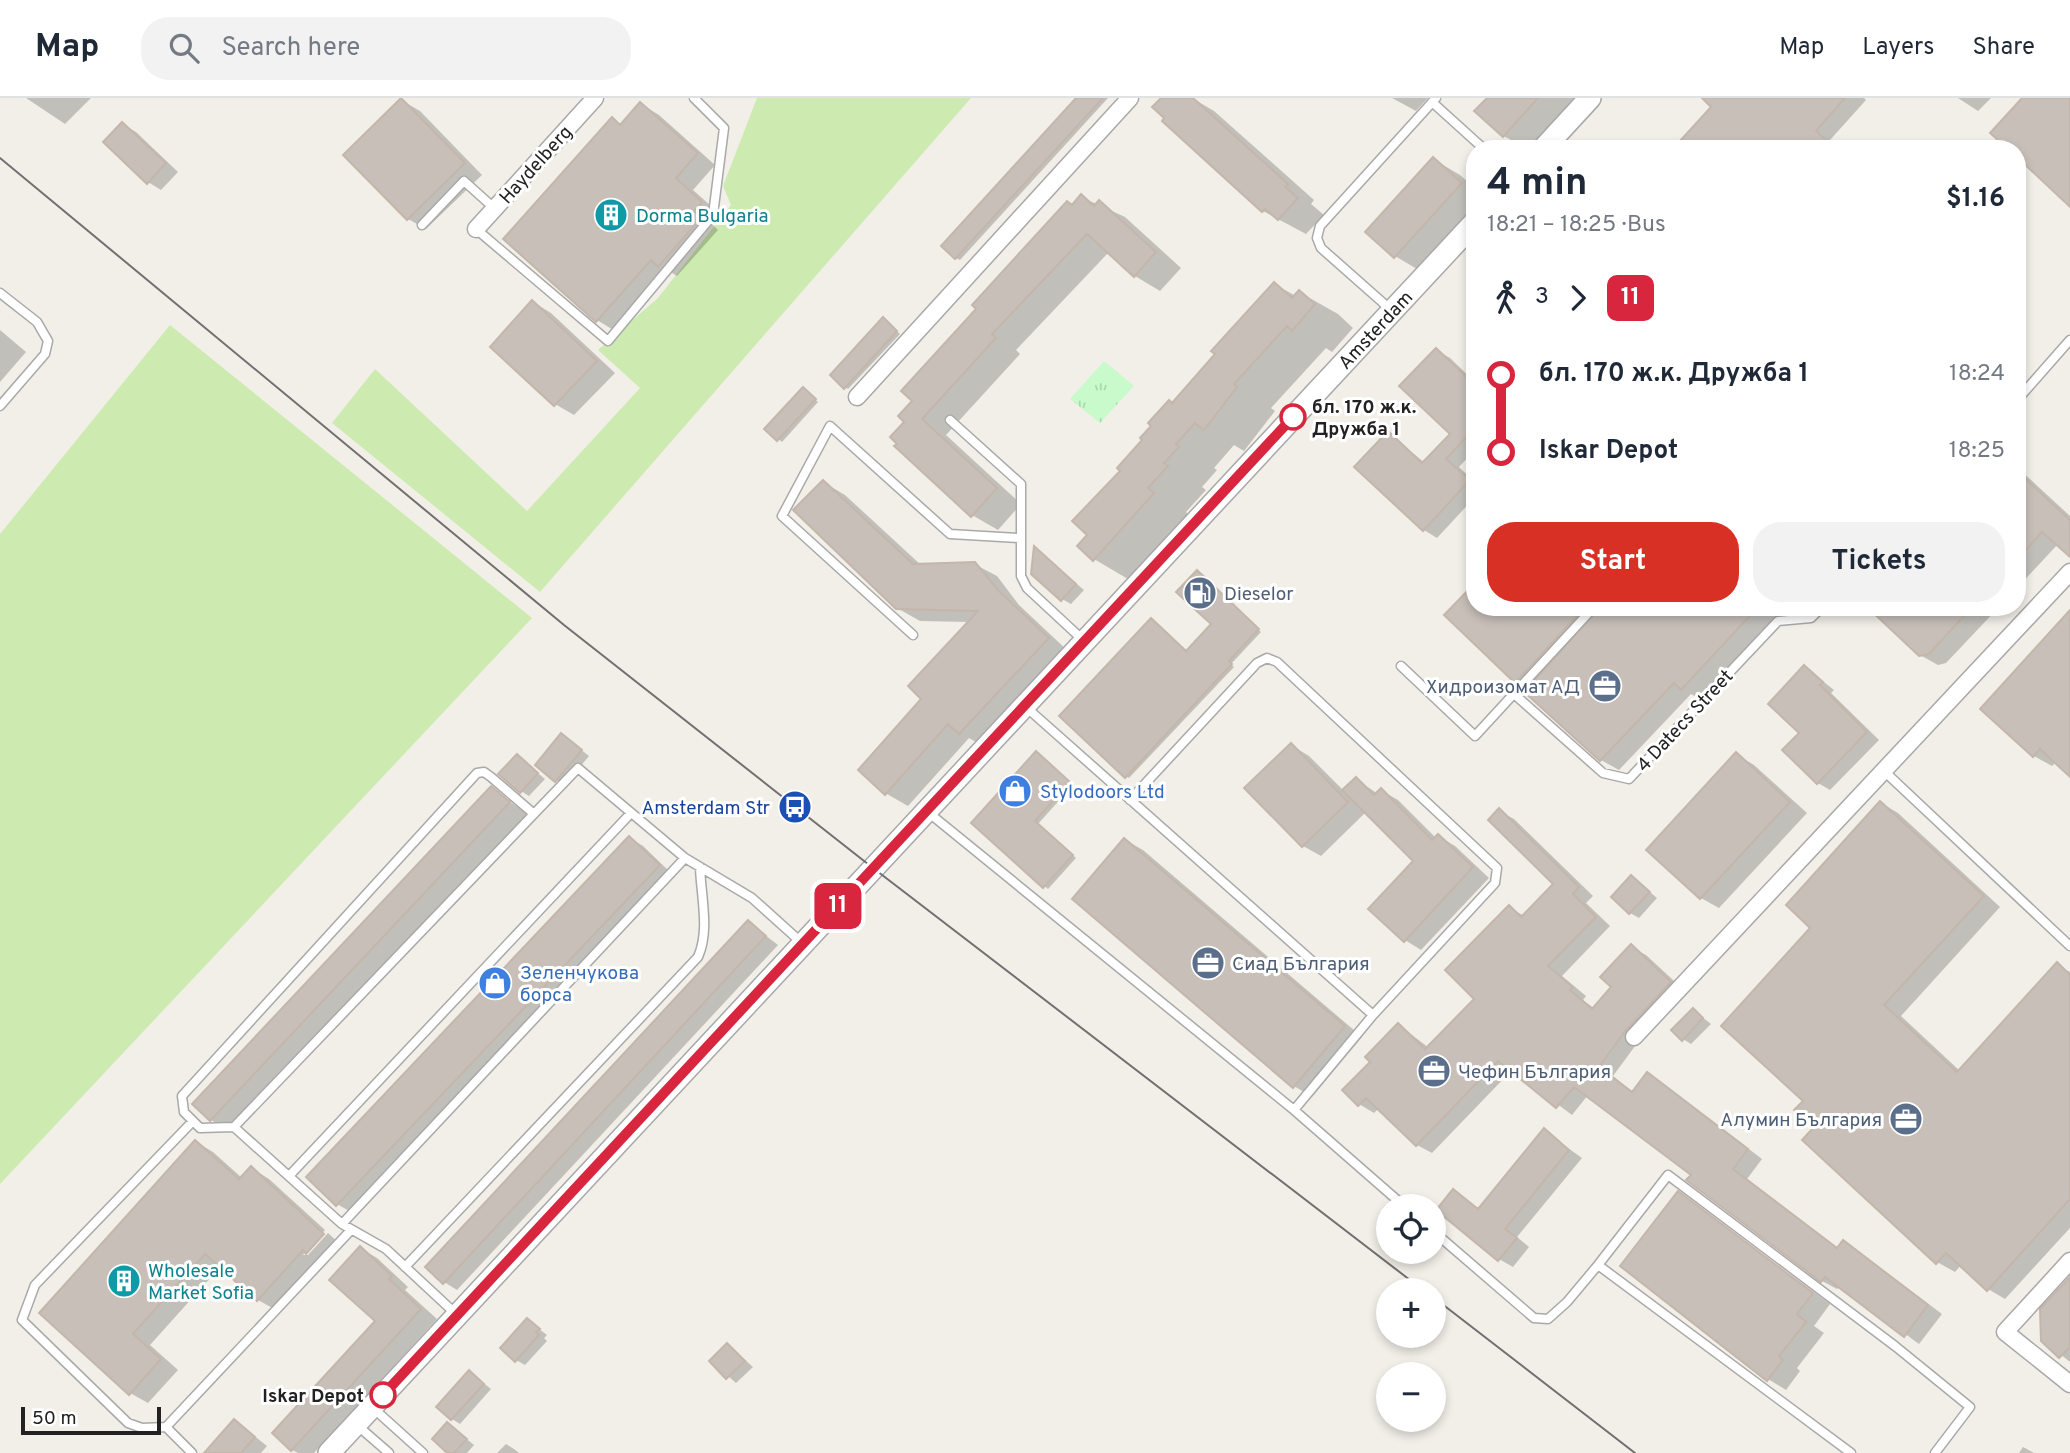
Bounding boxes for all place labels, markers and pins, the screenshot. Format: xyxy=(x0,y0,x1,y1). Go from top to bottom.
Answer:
building icon: Dorma Bulgaria xyxy=(592,196,630,234)
place label: Dorma Bulgaria xyxy=(636,205,769,229)
place label: бл. 170 ж.к. Дружба 1 xyxy=(1312,396,1416,442)
marker: бл. 170 ж.к. Дружба 1 xyxy=(1280,404,1306,430)
fuel station icon: Dieselor xyxy=(1181,574,1219,612)
place label: Dieselor xyxy=(1224,583,1294,607)
office icon: Хидроизомат АД xyxy=(1586,667,1624,705)
place label: Хидроизомат АД xyxy=(1426,676,1580,700)
shop icon: Stylodoors Ltd xyxy=(996,772,1034,810)
place label: Stylodoors Ltd xyxy=(1040,781,1165,805)
bus stop icon: Amsterdam Str xyxy=(776,788,814,826)
place label: Amsterdam Str xyxy=(641,797,771,821)
office icon: Сиад България xyxy=(1189,944,1227,982)
place label: Сиад България xyxy=(1232,953,1370,977)
place label: Зеленчукова борса xyxy=(520,962,639,1008)
shop icon: Зеленчукова борса xyxy=(476,964,514,1002)
office icon: Чефин България xyxy=(1415,1052,1453,1090)
place label: Чефин България xyxy=(1458,1061,1611,1085)
office icon: Алумин България xyxy=(1887,1100,1925,1138)
place label: Алумин България xyxy=(1720,1109,1882,1133)
place label: Wholesale Market Sofia xyxy=(148,1260,254,1306)
building icon: Wholesale Market Sofia xyxy=(105,1262,143,1300)
marker: Iskar Depot xyxy=(370,1382,396,1408)
place label: Iskar Depot xyxy=(262,1385,364,1409)

